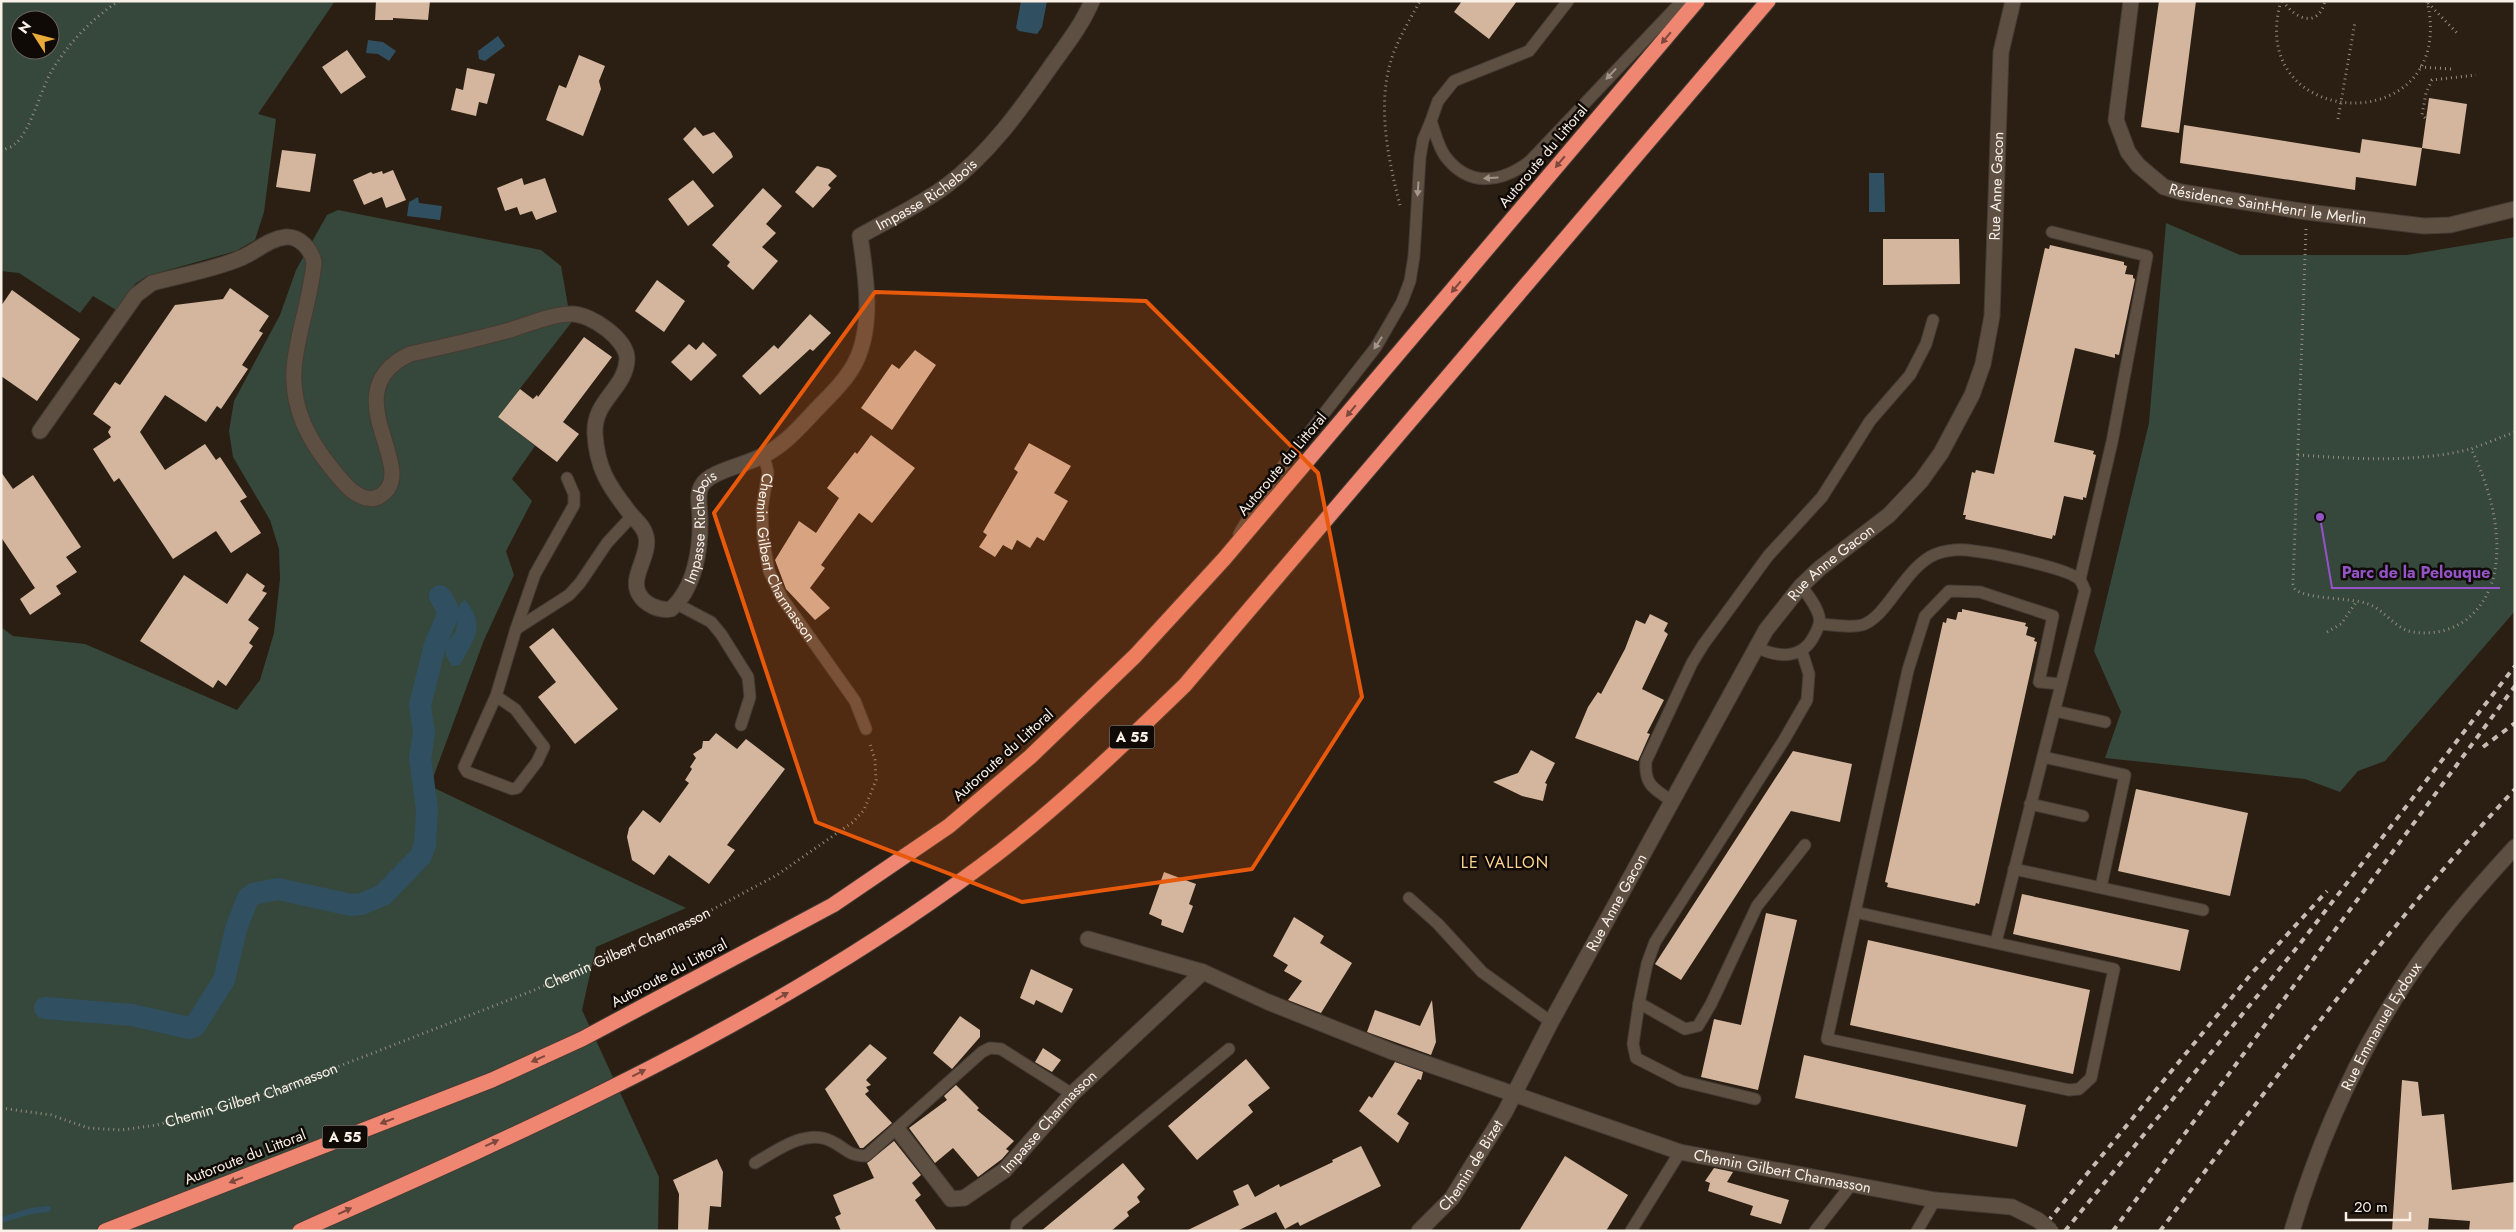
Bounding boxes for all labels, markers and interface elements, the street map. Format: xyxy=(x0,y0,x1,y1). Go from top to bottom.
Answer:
north arrow xyxy=(10,10,60,60)
text: N xyxy=(13,17,36,38)
one-way arrow xyxy=(1660,32,1671,45)
one-way arrow xyxy=(1605,68,1617,80)
street label: Autoroute du Littoral xyxy=(1493,100,1593,212)
street label: Rue Anne Gacon xyxy=(1984,131,2009,241)
street label: Impasse Richebois xyxy=(872,154,982,236)
one-way arrow xyxy=(1555,156,1566,169)
one-way arrow xyxy=(1483,175,1499,183)
street label: Résidence Saint-Henri le Merlin xyxy=(2166,178,2368,230)
one-way arrow xyxy=(1414,181,1422,197)
one-way arrow xyxy=(1450,280,1461,293)
one-way arrow xyxy=(1374,336,1383,350)
one-way arrow xyxy=(1345,404,1356,417)
street label: Autoroute du Littoral xyxy=(1232,408,1332,520)
street label: Impasse Richebois xyxy=(679,465,721,587)
street label: Chemin Gilbert Charmasson xyxy=(751,472,821,646)
street label: Rue Anne Gacon xyxy=(1782,519,1879,606)
callout: Parc de la Pelouque xyxy=(2332,557,2500,588)
text: Parc de la Pelouque xyxy=(2342,561,2490,584)
street label: Autoroute du Littoral xyxy=(948,704,1058,806)
road number: A 55 xyxy=(1110,726,1154,749)
street label: Rue Anne Gacon xyxy=(1581,850,1652,955)
district label: LE VALLON xyxy=(1461,851,1549,874)
street label: Chemin Gilbert Charmasson xyxy=(541,902,714,995)
street label: Autoroute du Littoral xyxy=(607,933,731,1013)
street label: Rue Emmanuel Eydoux xyxy=(2336,957,2427,1094)
one-way arrow xyxy=(775,991,788,1000)
one-way arrow xyxy=(530,1055,545,1064)
street label: Chemin Gilbert Charmasson xyxy=(162,1057,341,1133)
street label: Impasse Charmasson xyxy=(996,1065,1102,1178)
one-way arrow xyxy=(632,1069,646,1077)
street label: Chemin de Bizet xyxy=(1433,1115,1509,1217)
one-way arrow xyxy=(379,1117,394,1125)
street label: Autoroute du Littoral xyxy=(181,1124,309,1190)
road number: A 55 xyxy=(322,1126,368,1148)
one-way arrow xyxy=(485,1139,499,1147)
street label: Chemin Gilbert Charmasson xyxy=(1692,1144,1873,1199)
one-way arrow xyxy=(228,1176,243,1184)
scale bar xyxy=(2346,1190,2410,1222)
text: 20 m xyxy=(2354,1196,2388,1218)
one-way arrow xyxy=(337,1206,352,1215)

